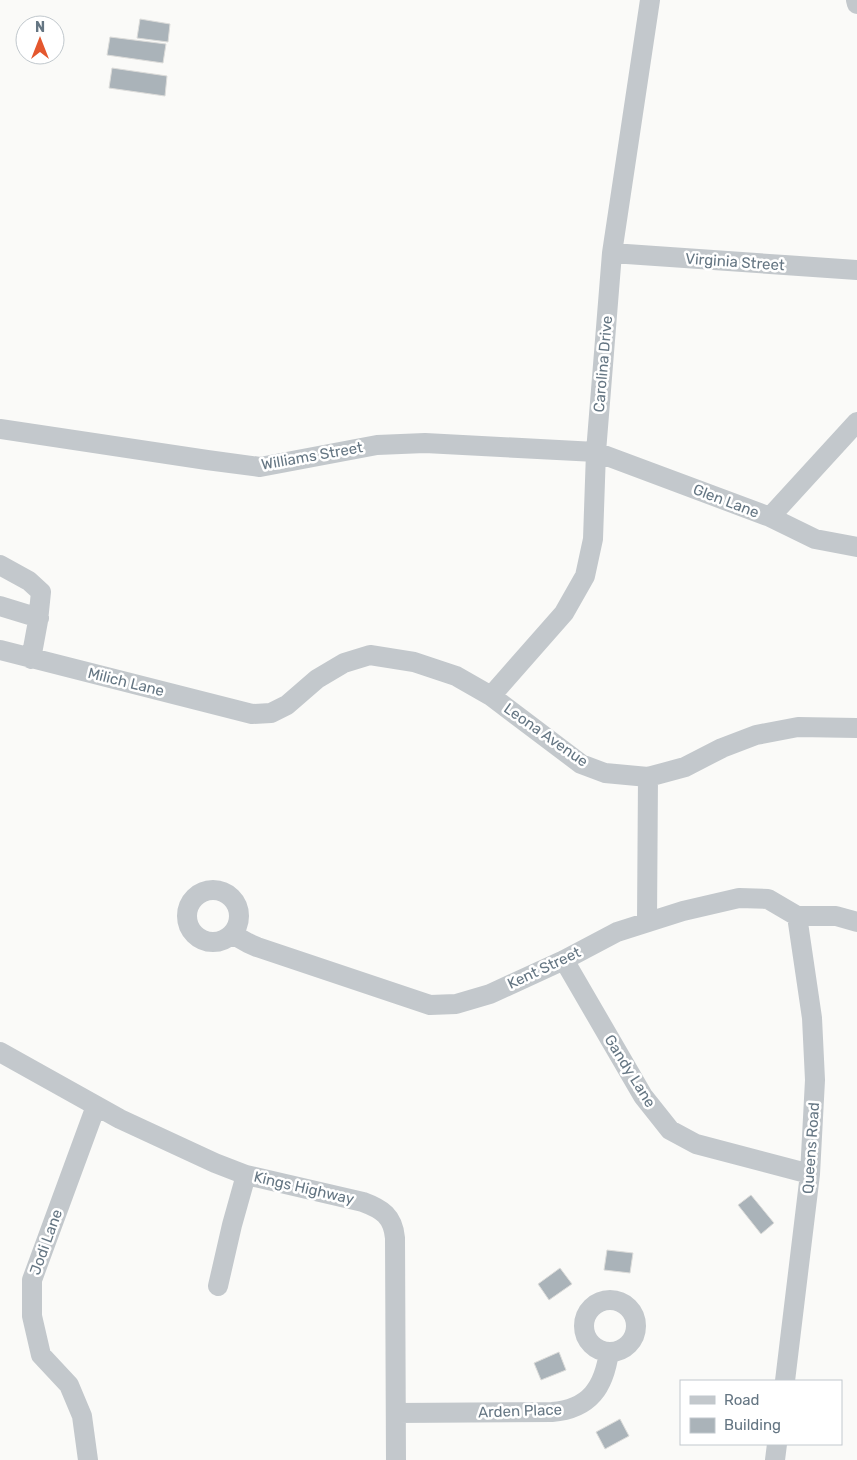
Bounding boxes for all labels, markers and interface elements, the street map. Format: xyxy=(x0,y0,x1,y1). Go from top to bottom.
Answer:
north arrow xyxy=(15,15,65,65)
text: N xyxy=(35,19,45,36)
street label: Virginia Street xyxy=(685,250,785,274)
street label: Carolina Drive xyxy=(590,315,616,413)
street label: Williams Street xyxy=(260,438,364,474)
street label: Glen Lane xyxy=(690,480,762,522)
street label: Milich Lane xyxy=(86,664,166,700)
street label: Leona Avenue xyxy=(501,699,591,771)
street label: Kent Street xyxy=(504,943,584,993)
street label: Gandy Lane xyxy=(601,1031,659,1111)
street label: Queens Road xyxy=(799,1102,823,1194)
street label: Kings Highway xyxy=(252,1168,356,1208)
street label: Jodi Lane xyxy=(26,1207,66,1277)
legend xyxy=(680,1380,842,1445)
text: Road xyxy=(724,1391,760,1409)
street label: Arden Place xyxy=(478,1401,562,1421)
text: Building xyxy=(724,1416,781,1434)

